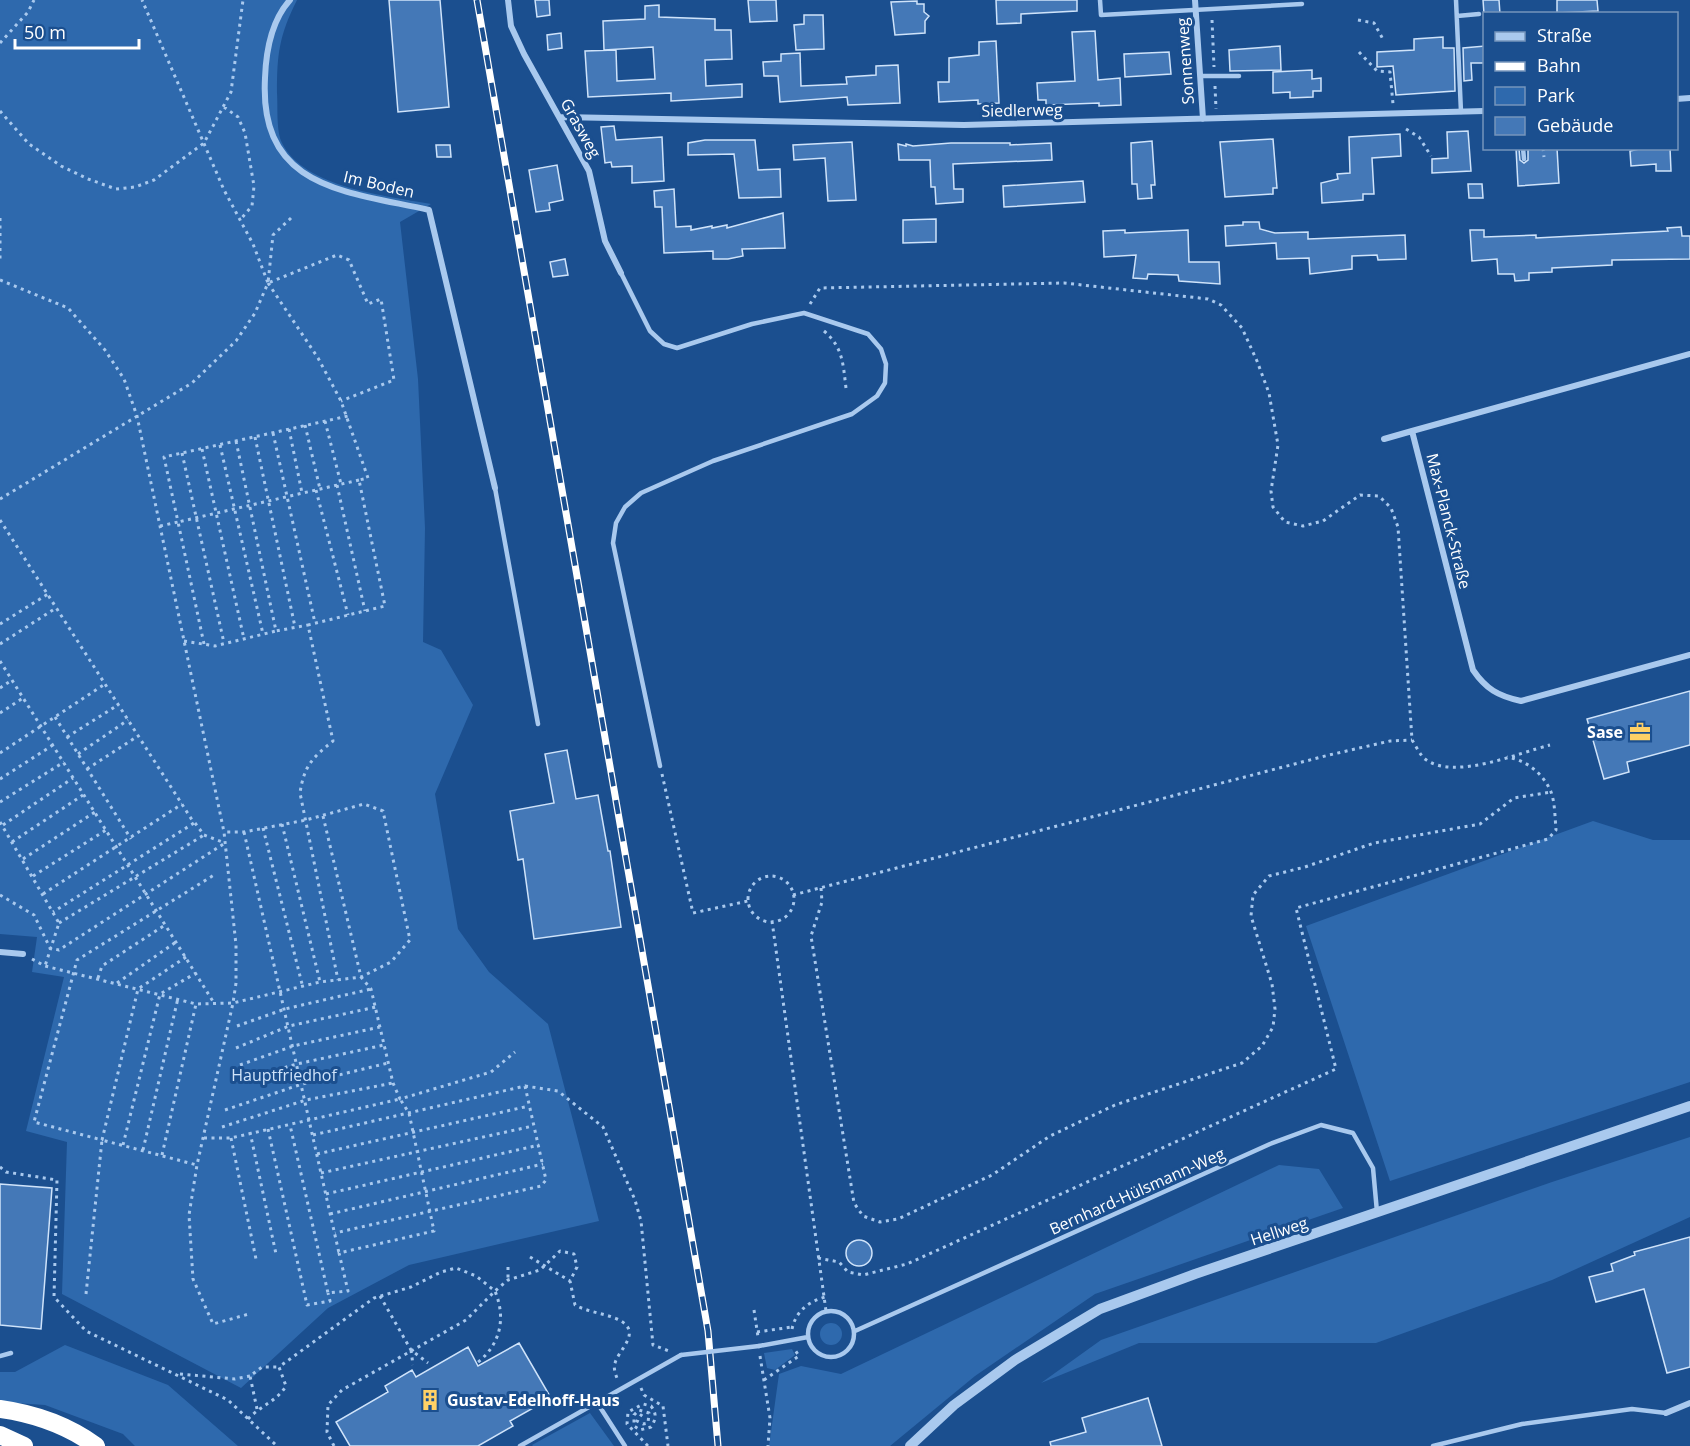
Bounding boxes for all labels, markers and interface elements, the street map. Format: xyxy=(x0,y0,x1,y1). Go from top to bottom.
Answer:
scale bar xyxy=(15,12,140,50)
legend xyxy=(1483,12,1678,150)
street label: Sonnenweg xyxy=(1171,17,1199,105)
text: 50 m xyxy=(24,20,66,44)
text: Straße xyxy=(1537,23,1592,47)
text: Bahn xyxy=(1537,53,1581,77)
text: Park xyxy=(1537,83,1575,107)
street label: Grasweg xyxy=(556,94,606,162)
street label: Siedlerweg xyxy=(981,98,1063,122)
text: Gebäude xyxy=(1537,113,1613,137)
street label: Im Boden xyxy=(341,165,417,203)
street label: Max-Planck-Straße xyxy=(1421,451,1477,591)
office icon: Sase xyxy=(1628,720,1652,744)
place label: Sase xyxy=(1587,721,1623,743)
park label: Hauptfriedhof xyxy=(231,1064,338,1086)
street label: Bernhard-Hülsmann-Weg xyxy=(1046,1142,1229,1240)
street label: Hellweg xyxy=(1248,1211,1311,1251)
building icon: Gustav-Edelhoff-Haus xyxy=(418,1388,442,1412)
place label: Gustav-Edelhoff-Haus xyxy=(447,1389,620,1411)

